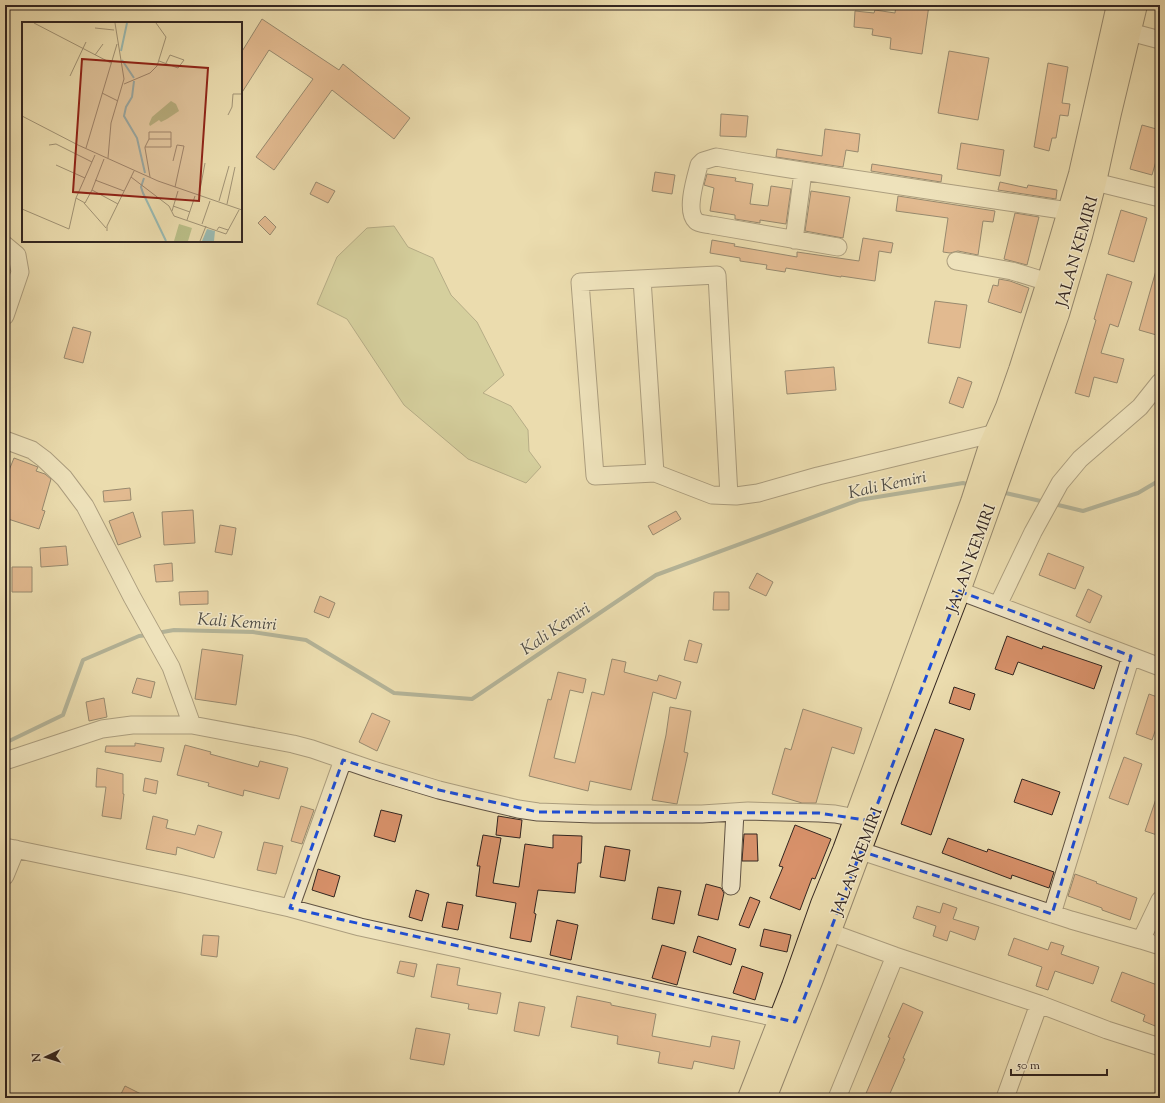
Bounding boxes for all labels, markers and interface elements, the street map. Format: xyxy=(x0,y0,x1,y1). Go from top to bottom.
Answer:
inset map xyxy=(22,22,242,242)
street label: JALAN KEMIRI xyxy=(1051,194,1105,311)
water label: Kali Kemiri xyxy=(846,466,929,506)
street label: JALAN KEMIRI xyxy=(942,501,1003,617)
water label: Kali Kemiri xyxy=(516,597,596,662)
water label: Kali Kemiri xyxy=(196,608,277,638)
street label: JALAN KEMIRI xyxy=(827,804,890,920)
north arrow xyxy=(26,1037,66,1077)
scale bar xyxy=(1011,1051,1107,1077)
text: N xyxy=(29,1052,45,1064)
text: 50 m xyxy=(1016,1057,1040,1075)

